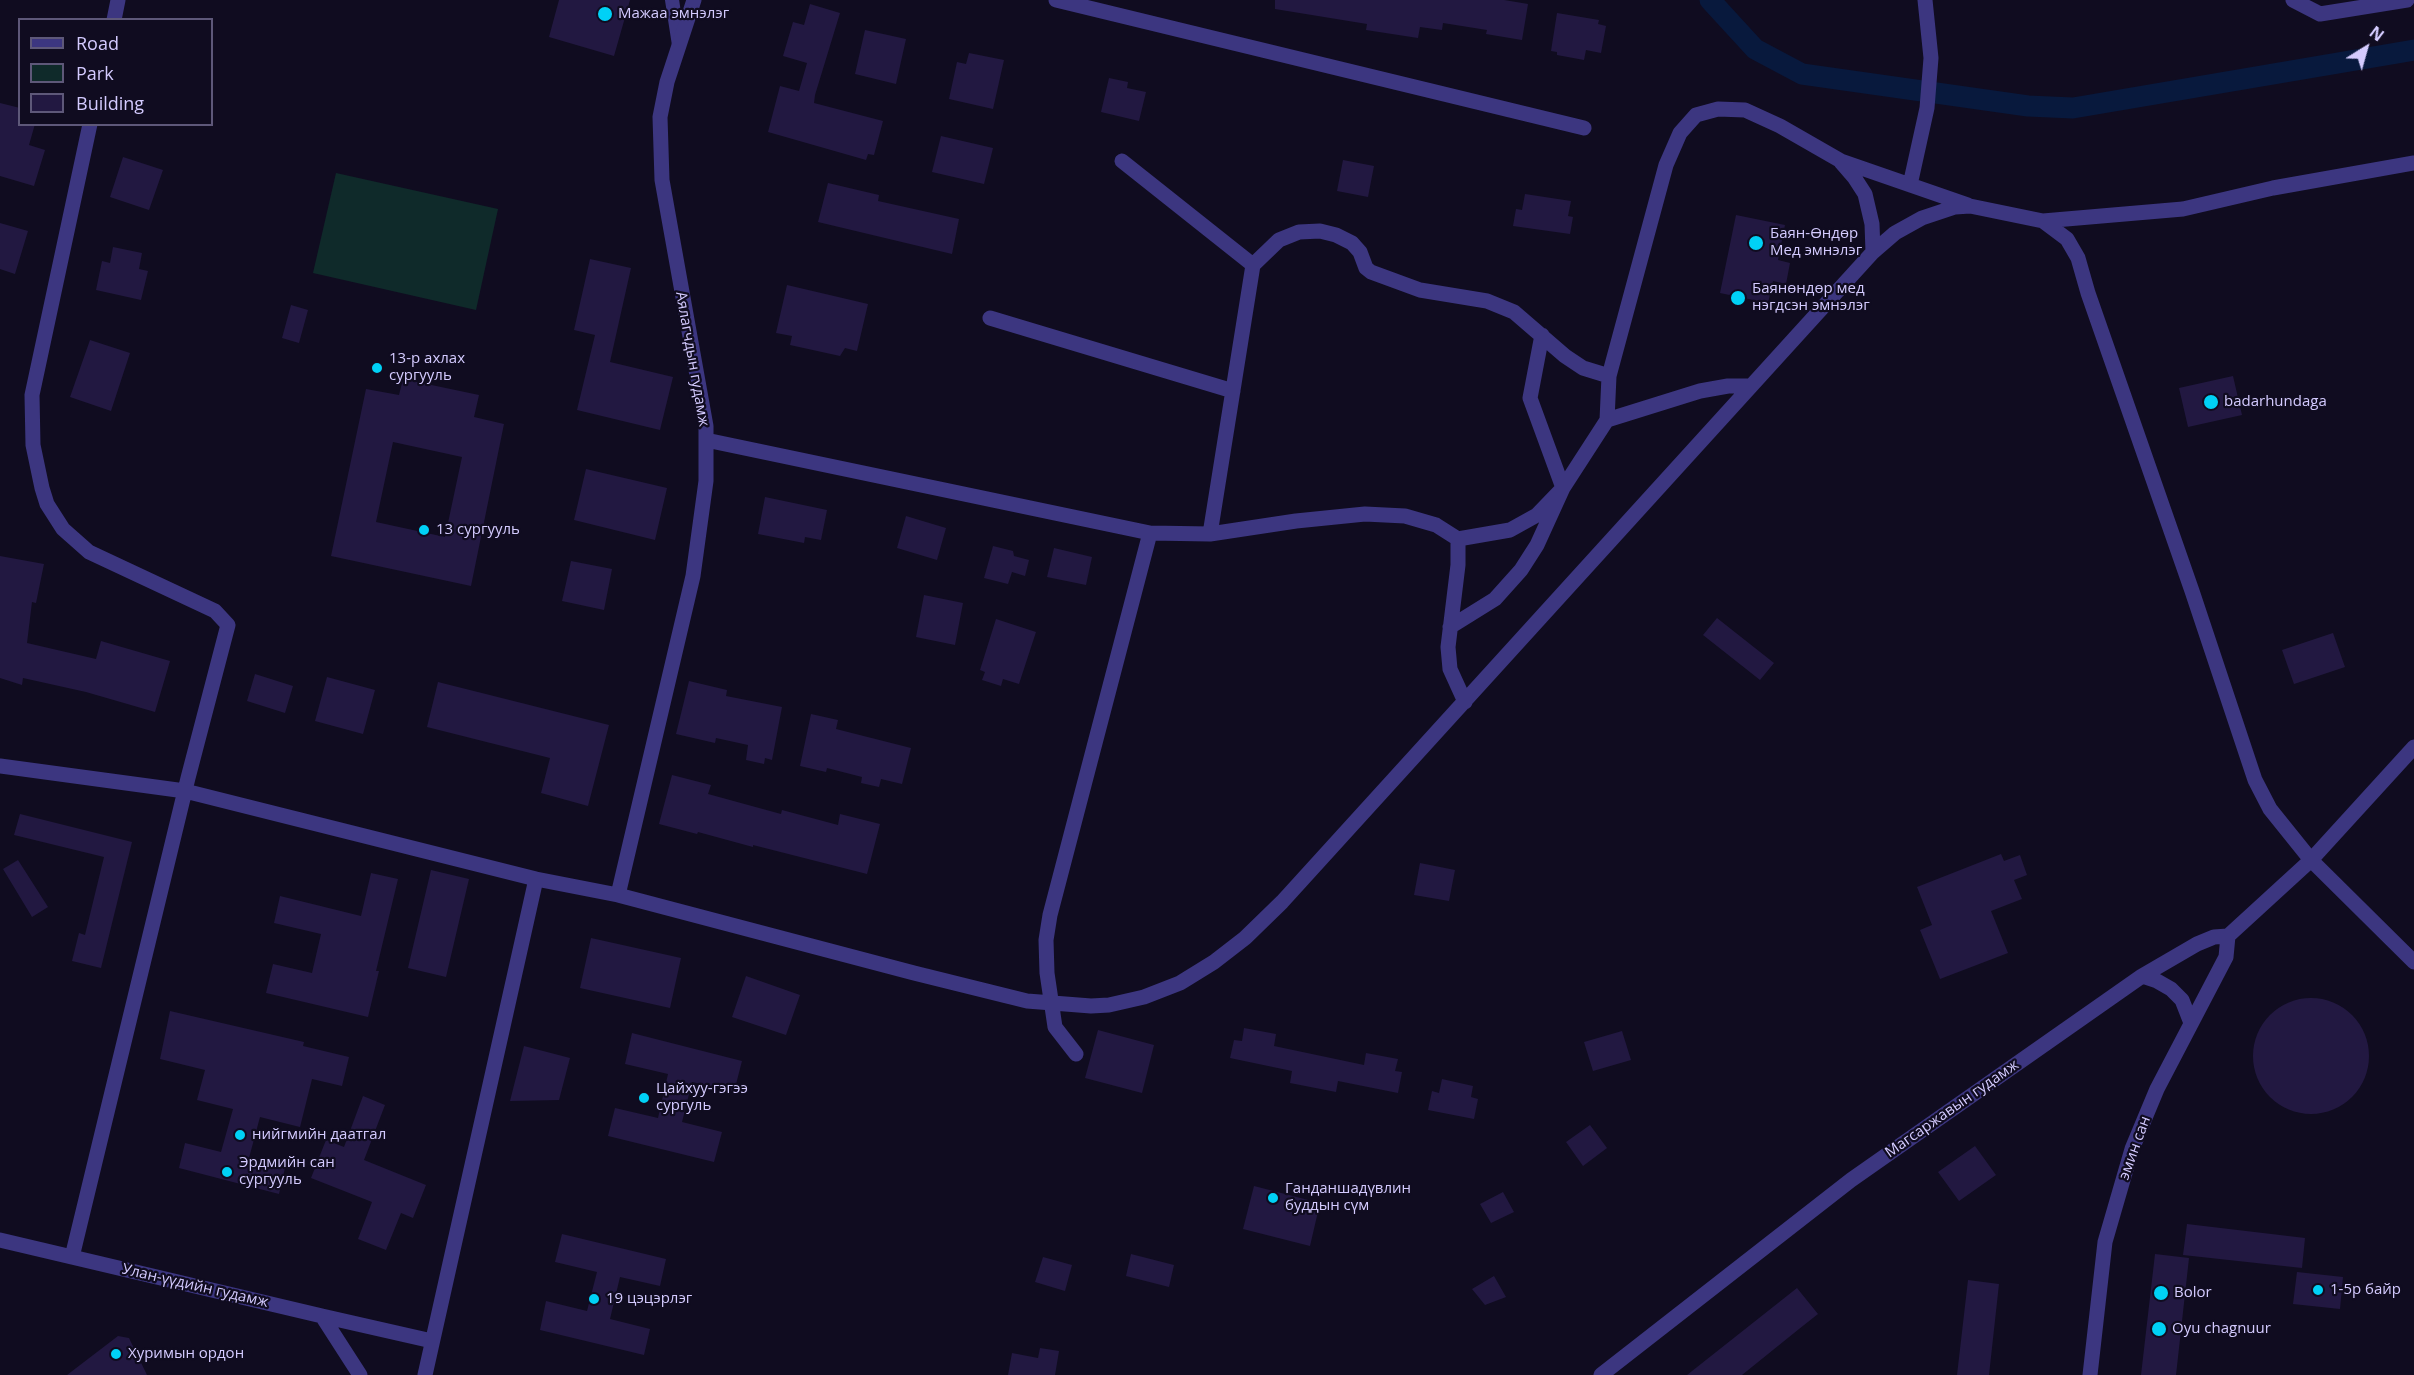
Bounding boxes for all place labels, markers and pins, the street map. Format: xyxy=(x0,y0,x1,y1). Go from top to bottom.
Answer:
marker: Maжаа эмнэлэг xyxy=(596,5,614,23)
place label: Maжаа эмнэлэг xyxy=(618,5,729,23)
place label: Баян-Өндөр Мед эмнэлэг xyxy=(1770,225,1862,260)
marker: Баян-Өндөр Мед эмнэлэг xyxy=(1747,234,1765,252)
place label: Баянөндөр мед нэгдсэн эмнэлэг xyxy=(1752,280,1870,315)
marker: Баянөндөр мед нэгдсэн эмнэлэг xyxy=(1729,289,1747,307)
place label: 13-р ахлах сургууль xyxy=(389,350,465,385)
marker: 13-р ахлах сургууль xyxy=(370,361,384,375)
marker: badarhundaga xyxy=(2202,393,2220,411)
place label: badarhundaga xyxy=(2224,393,2327,411)
place label: 13 сургууль xyxy=(436,521,520,539)
marker: 13 сургууль xyxy=(417,523,431,537)
place label: Цайхуу-гэгээ сургуль xyxy=(656,1080,748,1115)
marker: Цайхуу-гэгээ сургуль xyxy=(637,1091,651,1105)
place label: нийгмийн даатгал xyxy=(252,1126,386,1144)
marker: нийгмийн даатгал xyxy=(233,1128,247,1142)
place label: Эрдмийн сан сургууль xyxy=(239,1154,335,1189)
marker: Эрдмийн сан сургууль xyxy=(220,1165,234,1179)
place label: Ганданшадүвлин буддын сүм xyxy=(1285,1180,1411,1215)
marker: Ганданшадүвлин буддын сүм xyxy=(1266,1191,1280,1205)
place label: 1-5р байр xyxy=(2330,1281,2401,1299)
marker: 1-5р байр xyxy=(2311,1283,2325,1297)
marker: Bolor xyxy=(2152,1284,2170,1302)
place label: Bolor xyxy=(2174,1284,2212,1302)
place label: 19 цэцэрлэг xyxy=(606,1290,692,1308)
marker: 19 цэцэрлэг xyxy=(587,1292,601,1306)
marker: Oyu chagnuur xyxy=(2150,1320,2168,1338)
place label: Oyu chagnuur xyxy=(2172,1320,2271,1338)
place label: Хуримын ордон xyxy=(128,1345,244,1363)
marker: Хуримын ордон xyxy=(109,1347,123,1361)

